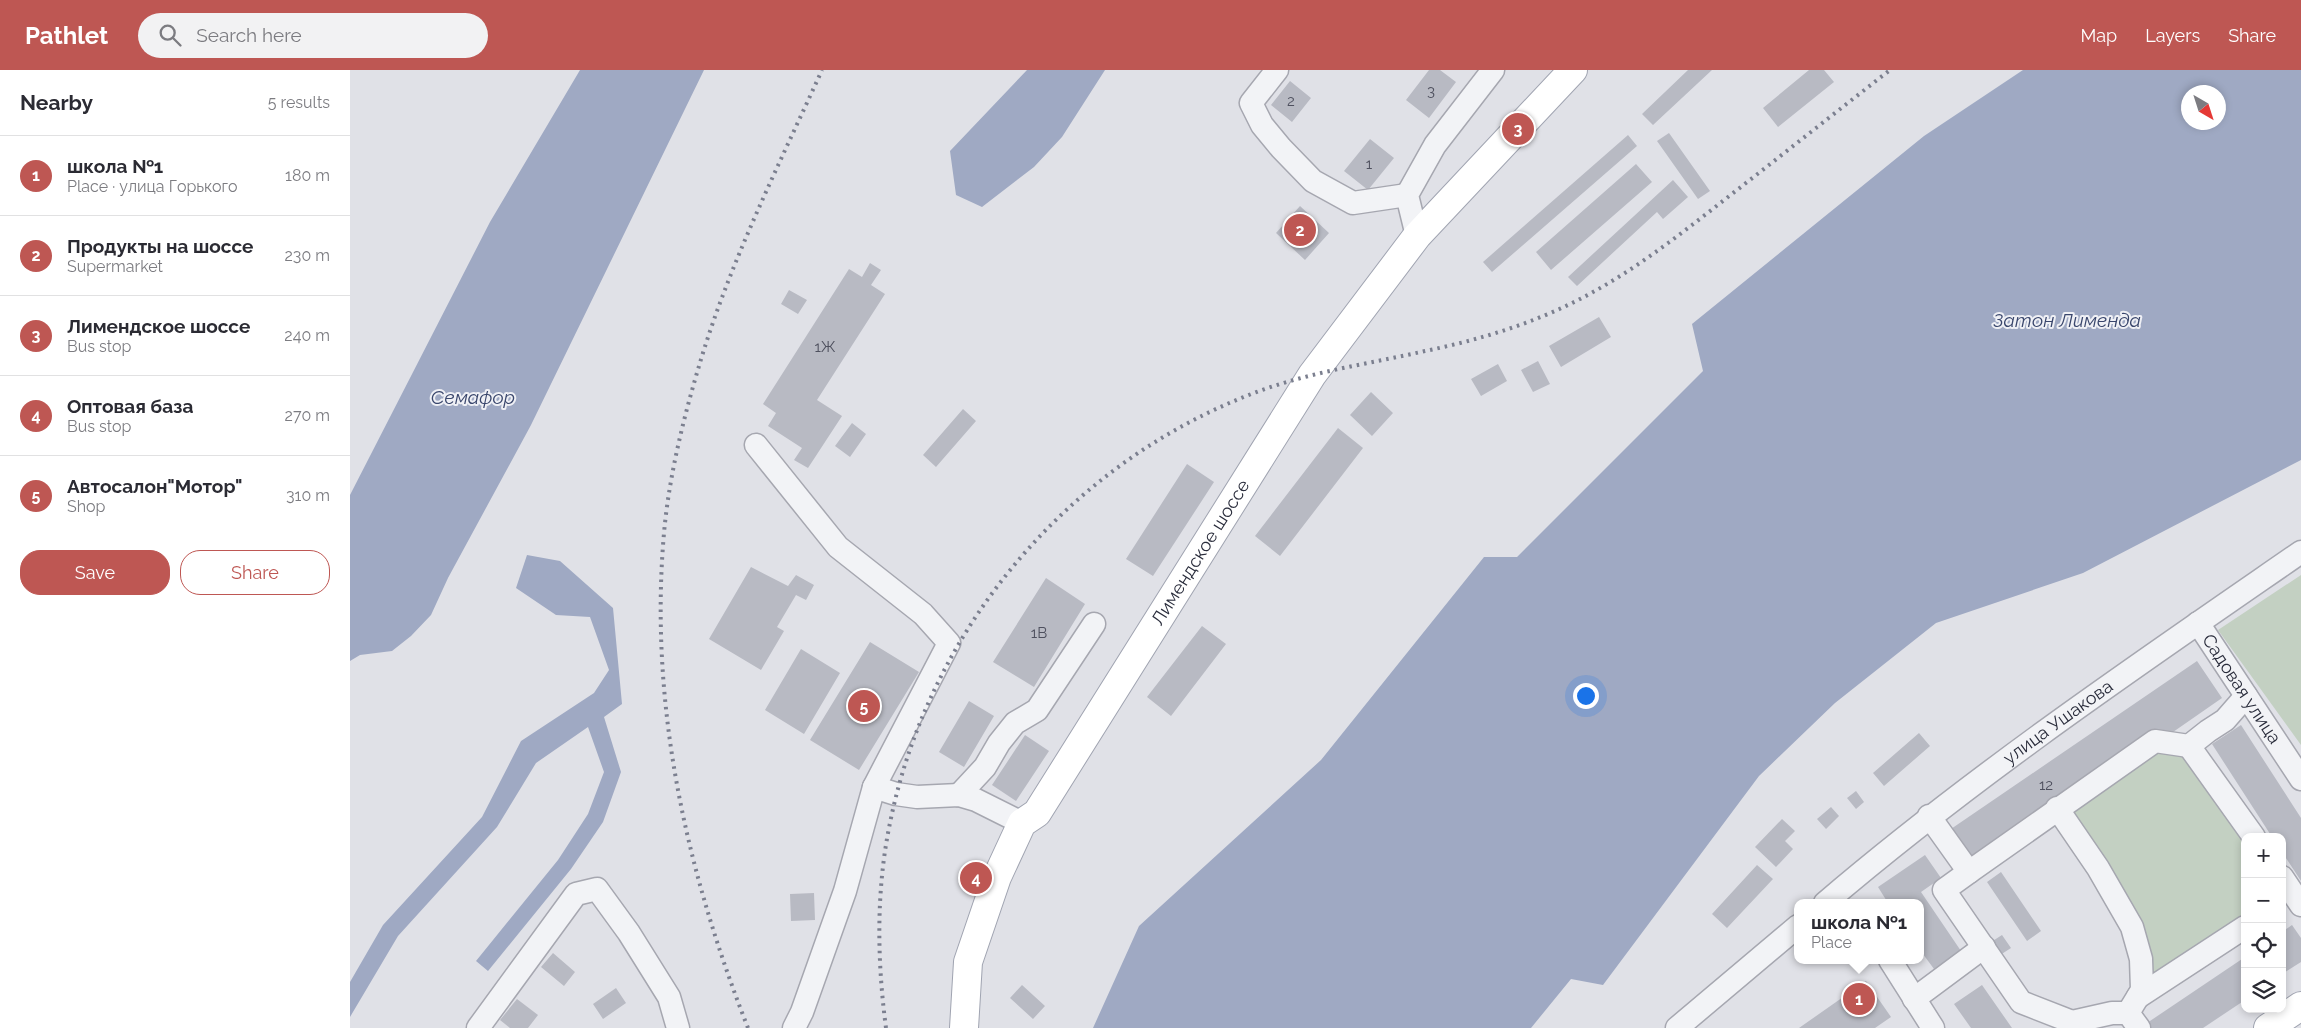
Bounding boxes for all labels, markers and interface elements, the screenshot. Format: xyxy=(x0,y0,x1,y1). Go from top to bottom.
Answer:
search box xyxy=(138,13,488,58)
text: Pathlet xyxy=(25,21,108,50)
icon: search xyxy=(156,21,184,49)
text: Search here xyxy=(196,24,302,46)
text: Map xyxy=(2081,25,2117,46)
text: Layers xyxy=(2145,25,2200,46)
text: Share xyxy=(2228,25,2276,46)
house number: 3 xyxy=(1427,82,1435,100)
north arrow xyxy=(2181,85,2226,130)
text: Nearby xyxy=(20,90,93,115)
house number: 2 xyxy=(1287,92,1295,110)
text: 5 results xyxy=(268,93,330,112)
pin: 3 xyxy=(1502,110,1534,148)
text: школа №1 xyxy=(67,155,163,177)
house number: 1 xyxy=(1366,155,1373,173)
text: 1 xyxy=(32,166,40,185)
text: 180 m xyxy=(285,166,330,185)
text: Place · улица Горького xyxy=(67,177,238,196)
pin: 2 xyxy=(1284,211,1316,249)
text: Продукты на шоссе xyxy=(67,235,253,257)
text: 2 xyxy=(31,246,41,265)
text: 230 m xyxy=(285,246,330,265)
text: Supermarket xyxy=(67,257,163,276)
water label: Затон Лименда xyxy=(1993,309,2141,331)
text: Лимендское шоссе xyxy=(67,315,250,337)
text: 3 xyxy=(32,326,40,345)
text: 240 m xyxy=(284,326,330,345)
text: Bus stop xyxy=(67,337,131,356)
house number: 1Ж xyxy=(814,338,836,356)
water label: Семафор xyxy=(431,386,515,408)
text: Оптовая база xyxy=(67,395,193,417)
text: 4 xyxy=(31,406,41,425)
text: 270 m xyxy=(285,406,330,425)
text: Bus stop xyxy=(67,417,131,436)
text: Автосалон"Мотор" xyxy=(67,475,242,497)
street label: Лимендское шоссе xyxy=(1147,475,1254,629)
text: 5 xyxy=(32,486,40,505)
text: 310 m xyxy=(286,486,330,505)
text: Shop xyxy=(67,497,105,516)
button: Save xyxy=(20,550,170,595)
button: Share xyxy=(180,550,330,595)
house number: 1В xyxy=(1031,624,1047,642)
street label: Садовая улица xyxy=(2198,630,2286,748)
street label: улица Ушакова xyxy=(1999,675,2116,768)
your location xyxy=(1573,683,1599,709)
pin: 5 xyxy=(848,687,880,725)
house number: 12 xyxy=(2039,776,2053,794)
map controls xyxy=(2241,833,2286,1013)
button: + xyxy=(2241,833,2286,878)
pin: 4 xyxy=(960,859,992,897)
button: − xyxy=(2241,878,2286,923)
popup xyxy=(1794,899,1924,964)
text: школа №1 xyxy=(1811,911,1907,933)
button: locate xyxy=(2241,923,2286,968)
text: Place xyxy=(1811,933,1852,952)
button: layers xyxy=(2241,968,2286,1013)
pin: 1 xyxy=(1843,980,1875,1018)

